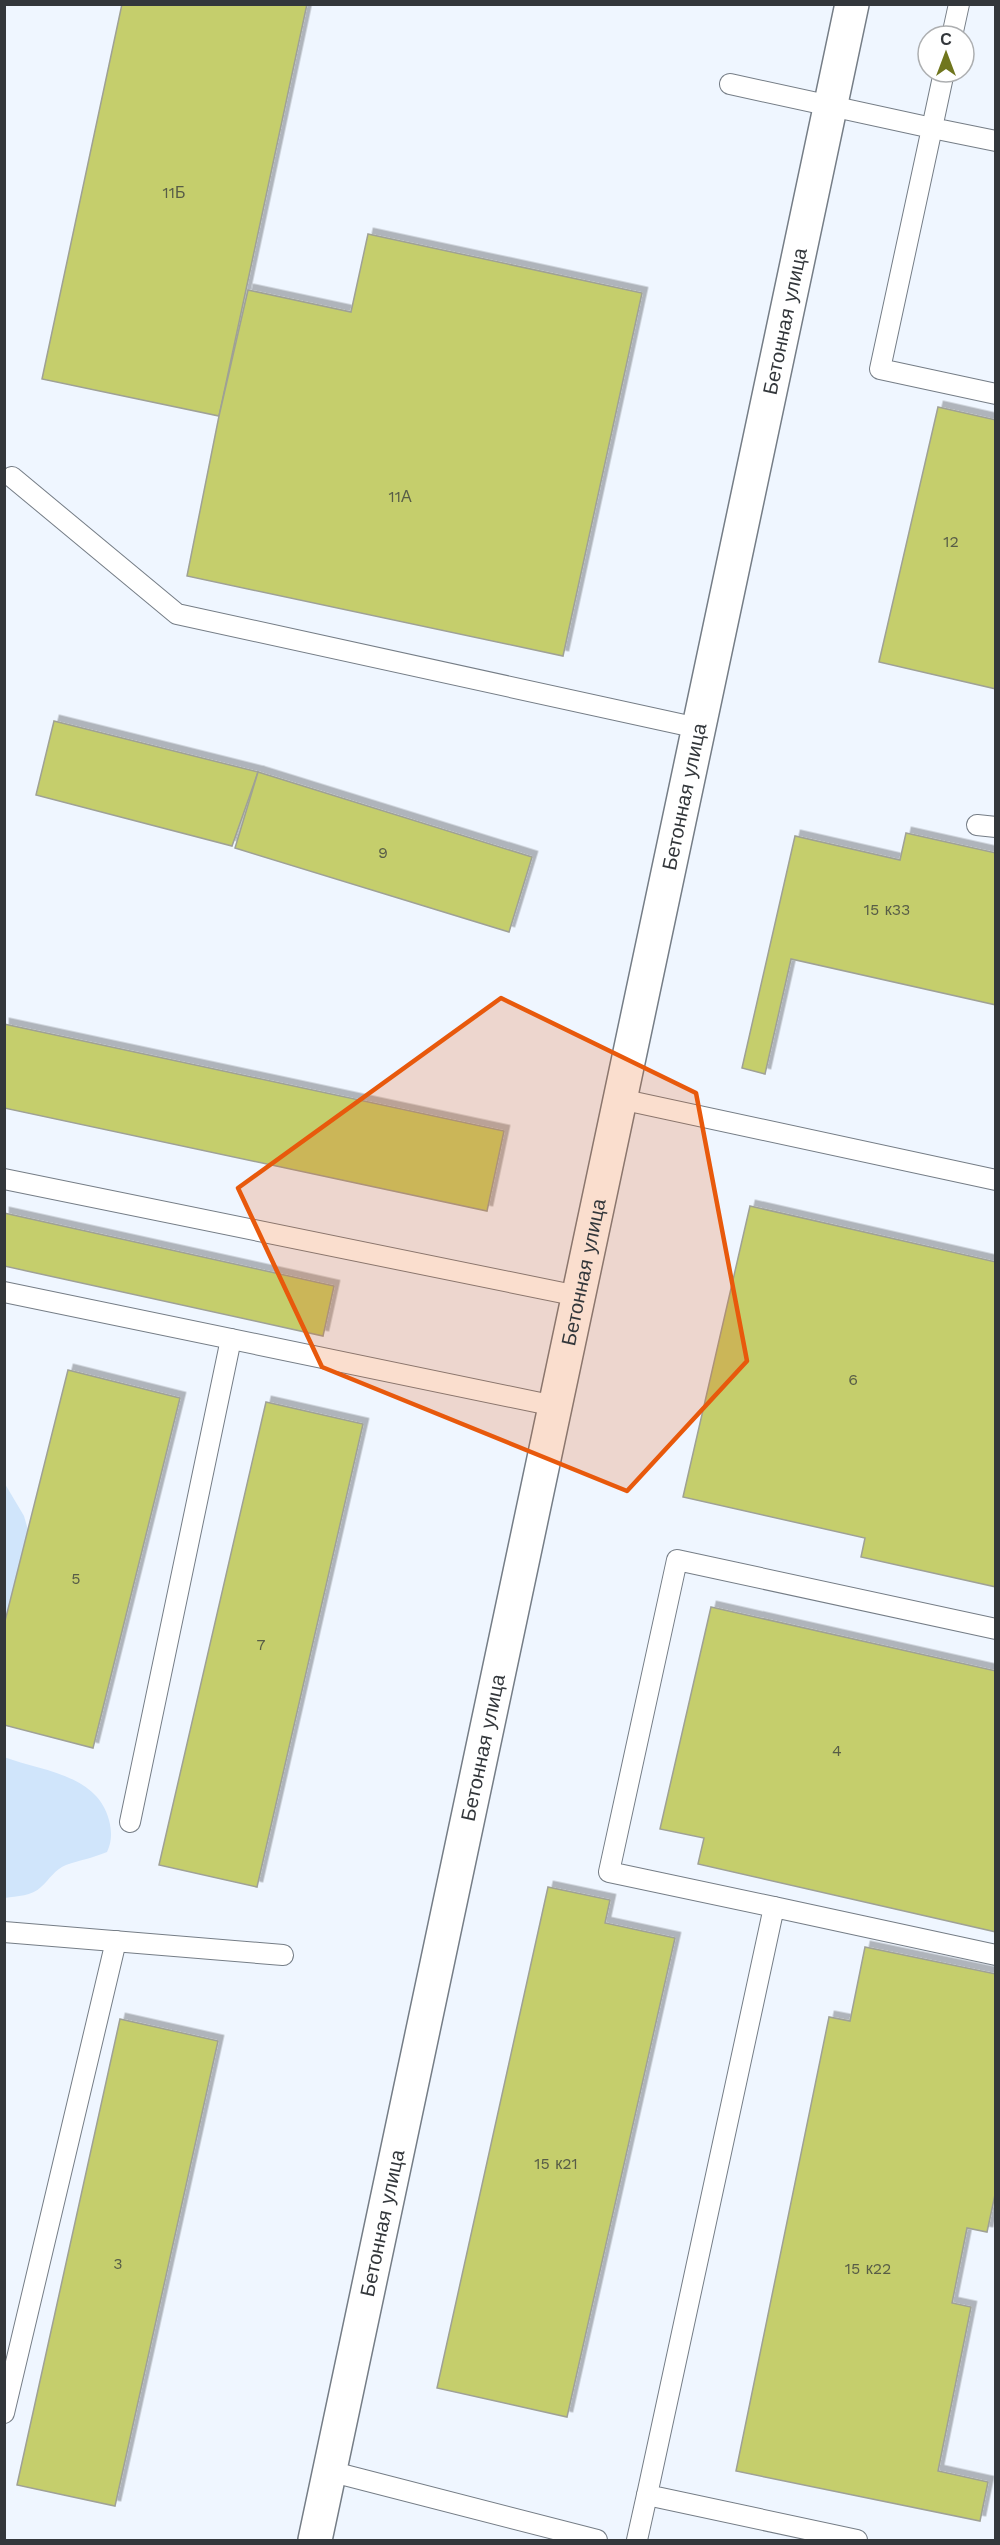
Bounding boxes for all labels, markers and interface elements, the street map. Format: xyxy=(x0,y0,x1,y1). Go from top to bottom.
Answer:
north arrow xyxy=(916,24,976,84)
text: С xyxy=(940,30,952,49)
house number: 11Б xyxy=(163,183,185,202)
street label: Бетонная улица xyxy=(758,245,812,397)
house number: 11А xyxy=(388,487,412,506)
house number: 12 xyxy=(943,532,959,551)
street label: Бетонная улица xyxy=(657,720,712,872)
house number: 9 xyxy=(378,843,388,862)
house number: 15 к33 xyxy=(864,900,910,919)
street label: Бетонная улица xyxy=(556,1196,611,1348)
house number: 6 xyxy=(848,1370,858,1389)
house number: 5 xyxy=(71,1569,81,1588)
house number: 7 xyxy=(257,1635,266,1654)
street label: Бетонная улица xyxy=(456,1671,510,1823)
house number: 4 xyxy=(832,1741,842,1760)
street label: Бетонная улица xyxy=(355,2147,410,2299)
house number: 15 к21 xyxy=(534,2154,578,2173)
house number: 3 xyxy=(113,2254,123,2273)
house number: 15 к22 xyxy=(845,2259,891,2278)

